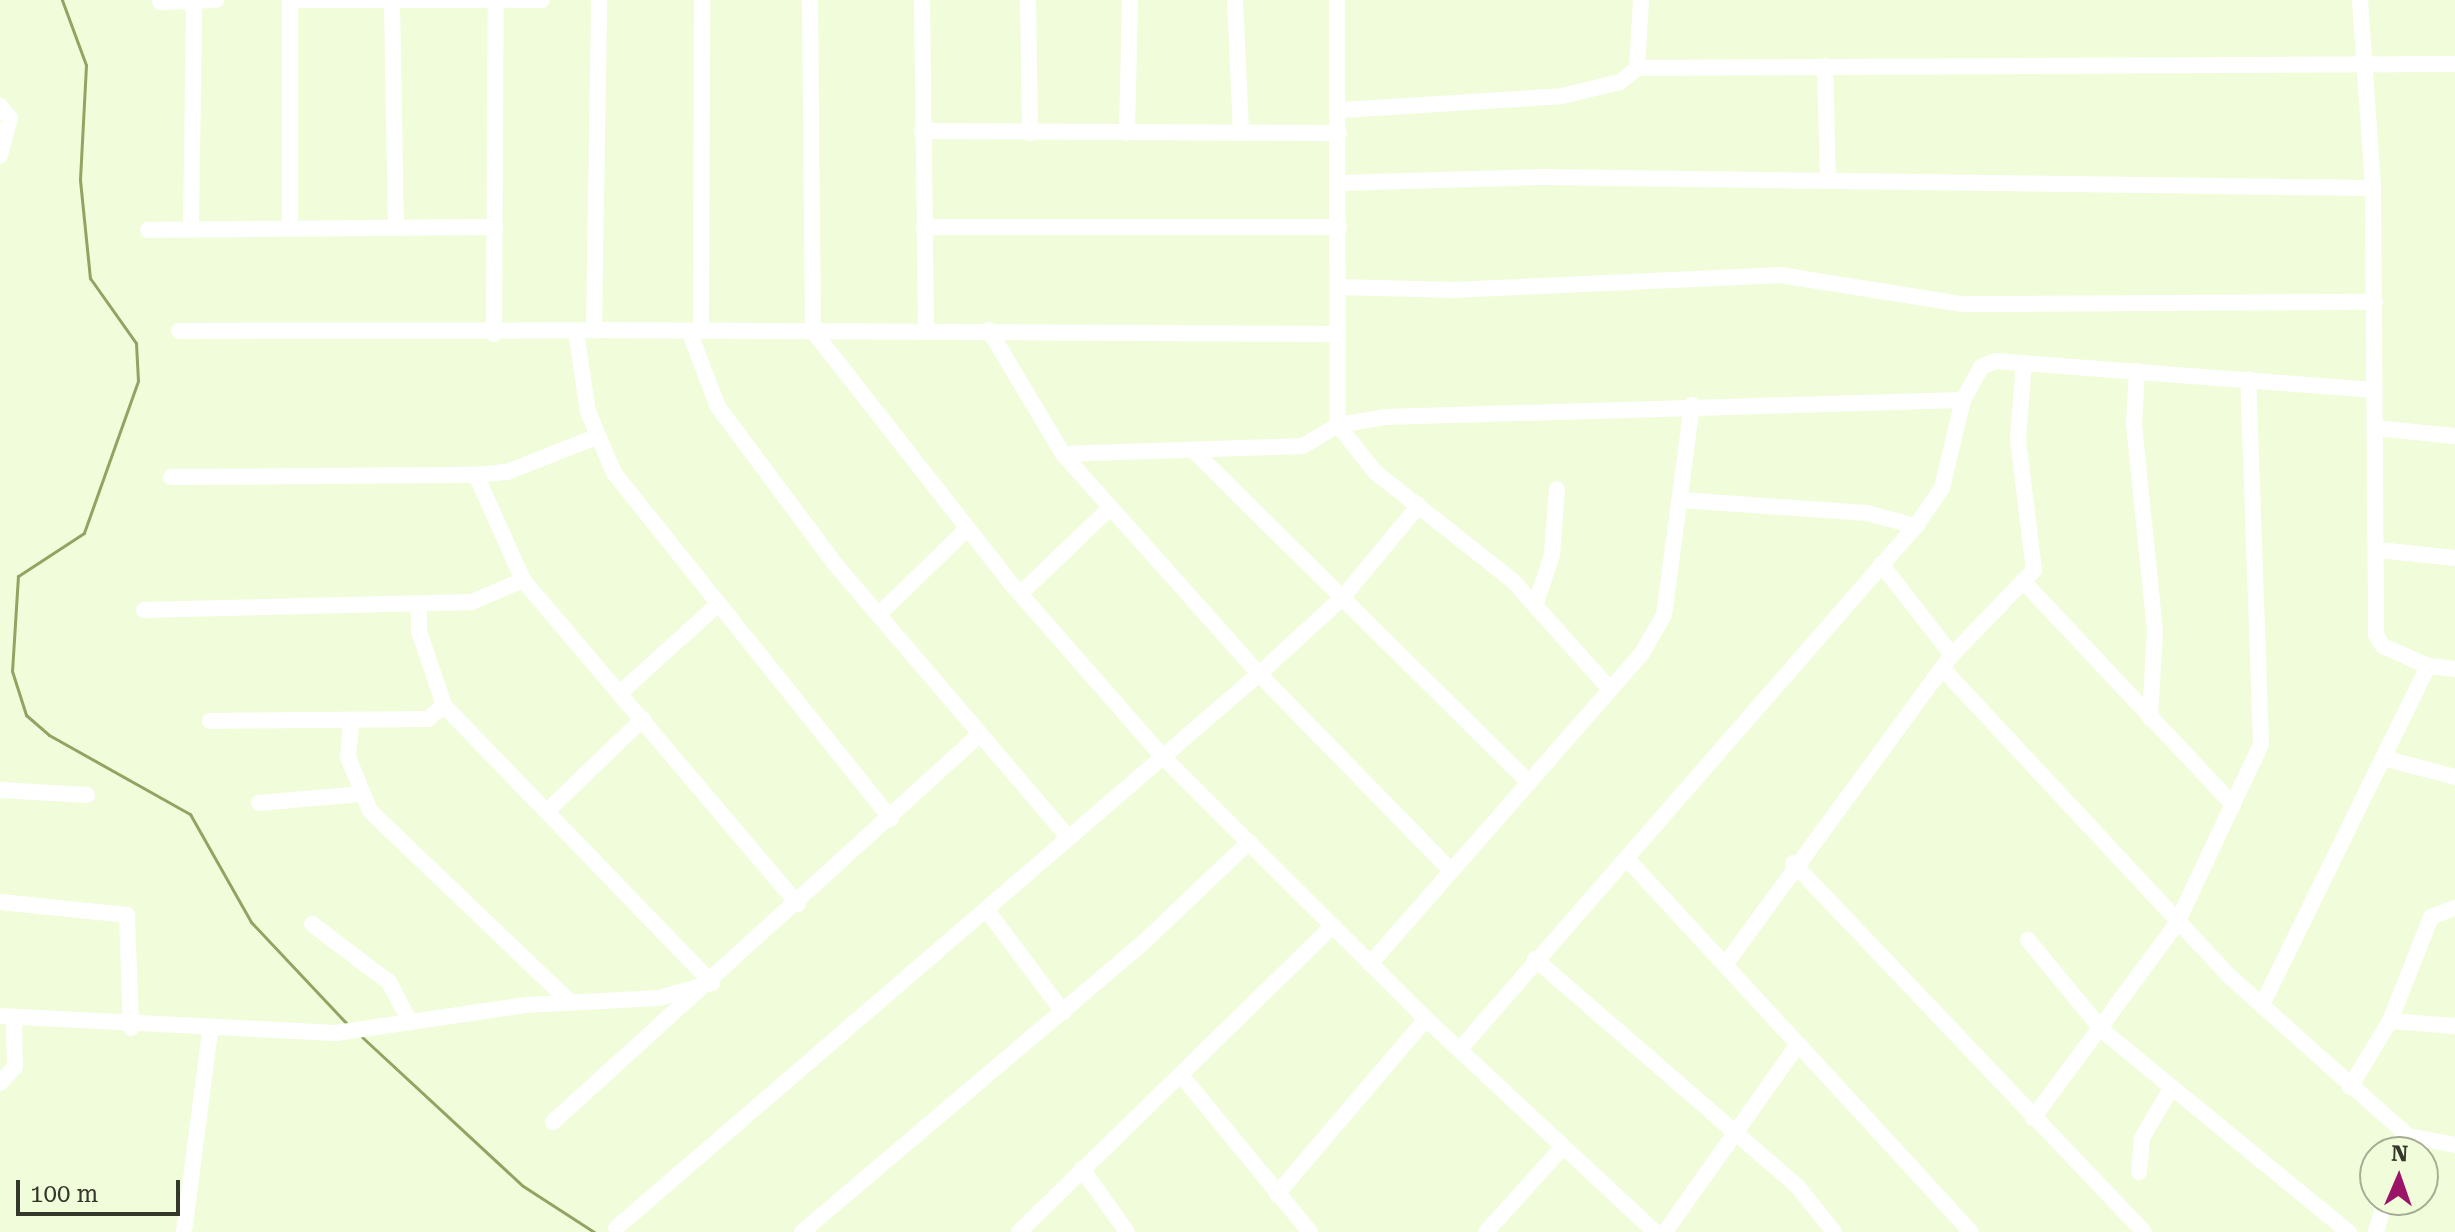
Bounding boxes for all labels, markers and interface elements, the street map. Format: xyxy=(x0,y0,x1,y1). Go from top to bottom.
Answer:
north arrow xyxy=(2359,1136,2439,1216)
text: N xyxy=(2391,1141,2409,1166)
scale bar xyxy=(20,1164,184,1214)
text: 100 m xyxy=(30,1180,98,1208)

